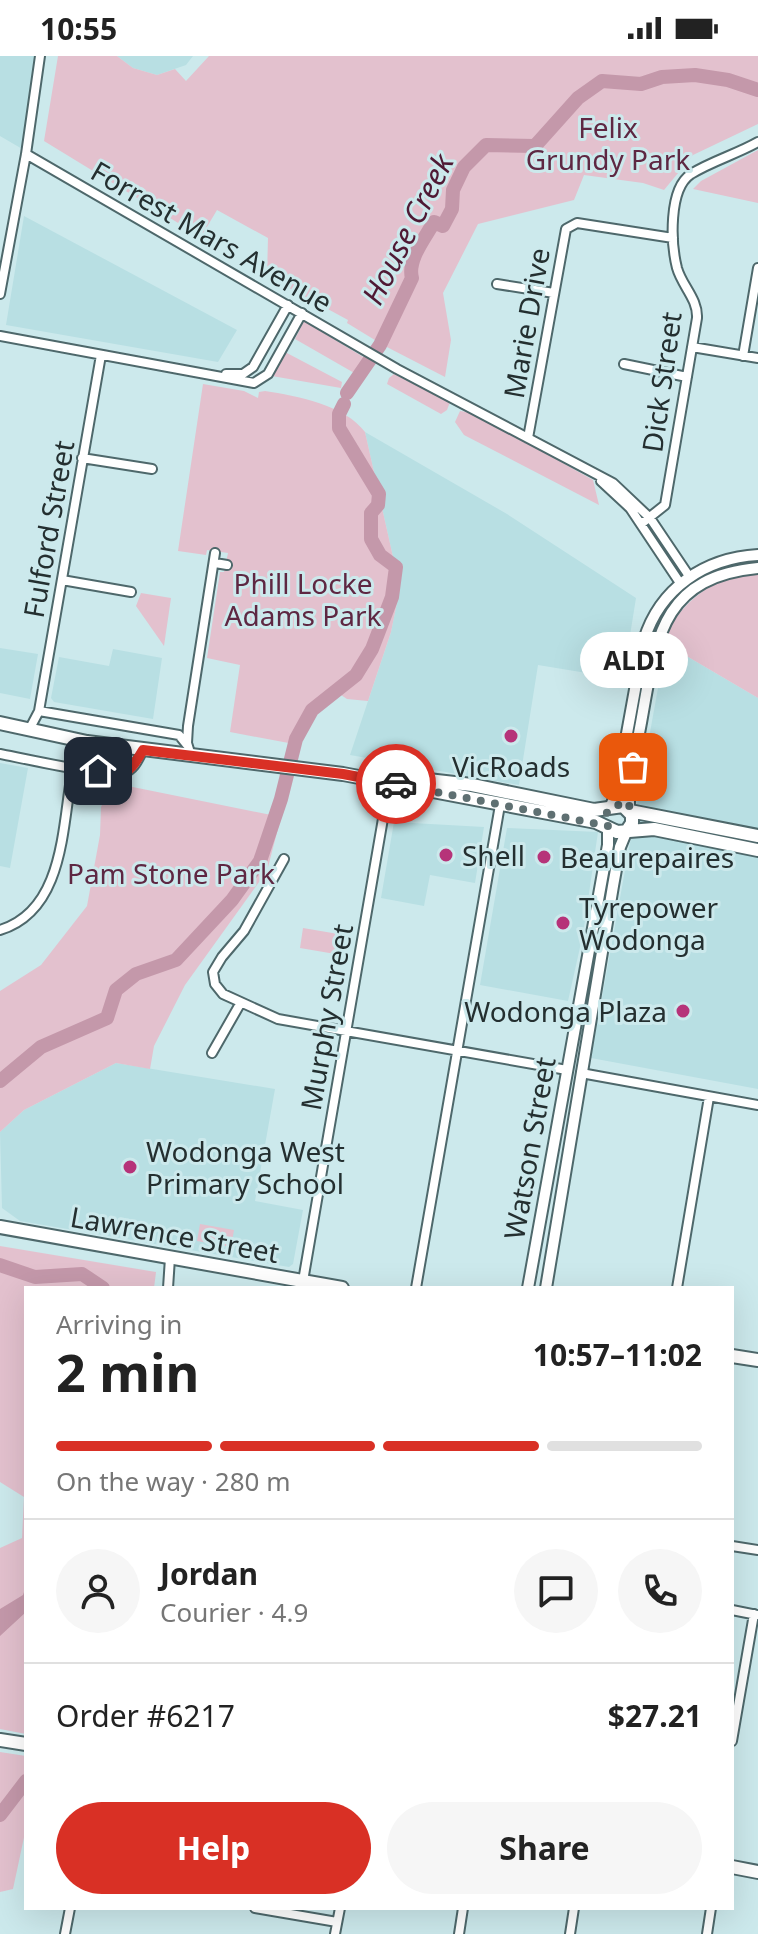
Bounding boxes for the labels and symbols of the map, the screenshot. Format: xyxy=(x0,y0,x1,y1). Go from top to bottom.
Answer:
park label: Felix Grundy Park xyxy=(526,108,690,178)
water label: House Creek xyxy=(351,146,463,311)
street label: Forrest Mars Avenue xyxy=(85,151,339,321)
street label: Marie Drive xyxy=(494,245,558,401)
street label: Dick Street xyxy=(632,309,690,455)
street label: Fulford Street xyxy=(14,437,82,621)
park label: Phill Locke Adams Park xyxy=(225,564,381,634)
callout: ALDI xyxy=(579,631,687,687)
marker: VicRoads xyxy=(502,727,520,745)
pin xyxy=(599,733,667,801)
pin xyxy=(64,737,132,805)
courier xyxy=(356,744,436,824)
place label: VicRoads xyxy=(452,747,570,785)
place label: Shell xyxy=(462,836,525,874)
place label: Beaurepaires xyxy=(560,838,734,876)
marker: Shell xyxy=(437,846,455,864)
marker: Beaurepaires xyxy=(535,848,553,866)
park label: Pam Stone Park xyxy=(67,854,275,892)
place label: Tyrepower Wodonga xyxy=(579,888,718,958)
marker: Tyrepower Wodonga xyxy=(554,914,572,932)
street label: Murphy Street xyxy=(291,921,361,1113)
place label: Wodonga Plaza xyxy=(464,992,667,1030)
marker: Wodonga Plaza xyxy=(674,1002,692,1020)
street label: Watson Street xyxy=(494,1054,564,1242)
place label: Wodonga West Primary School xyxy=(146,1132,345,1202)
marker: Wodonga West Primary School xyxy=(121,1158,139,1176)
street label: Lawrence Street xyxy=(68,1197,282,1271)

